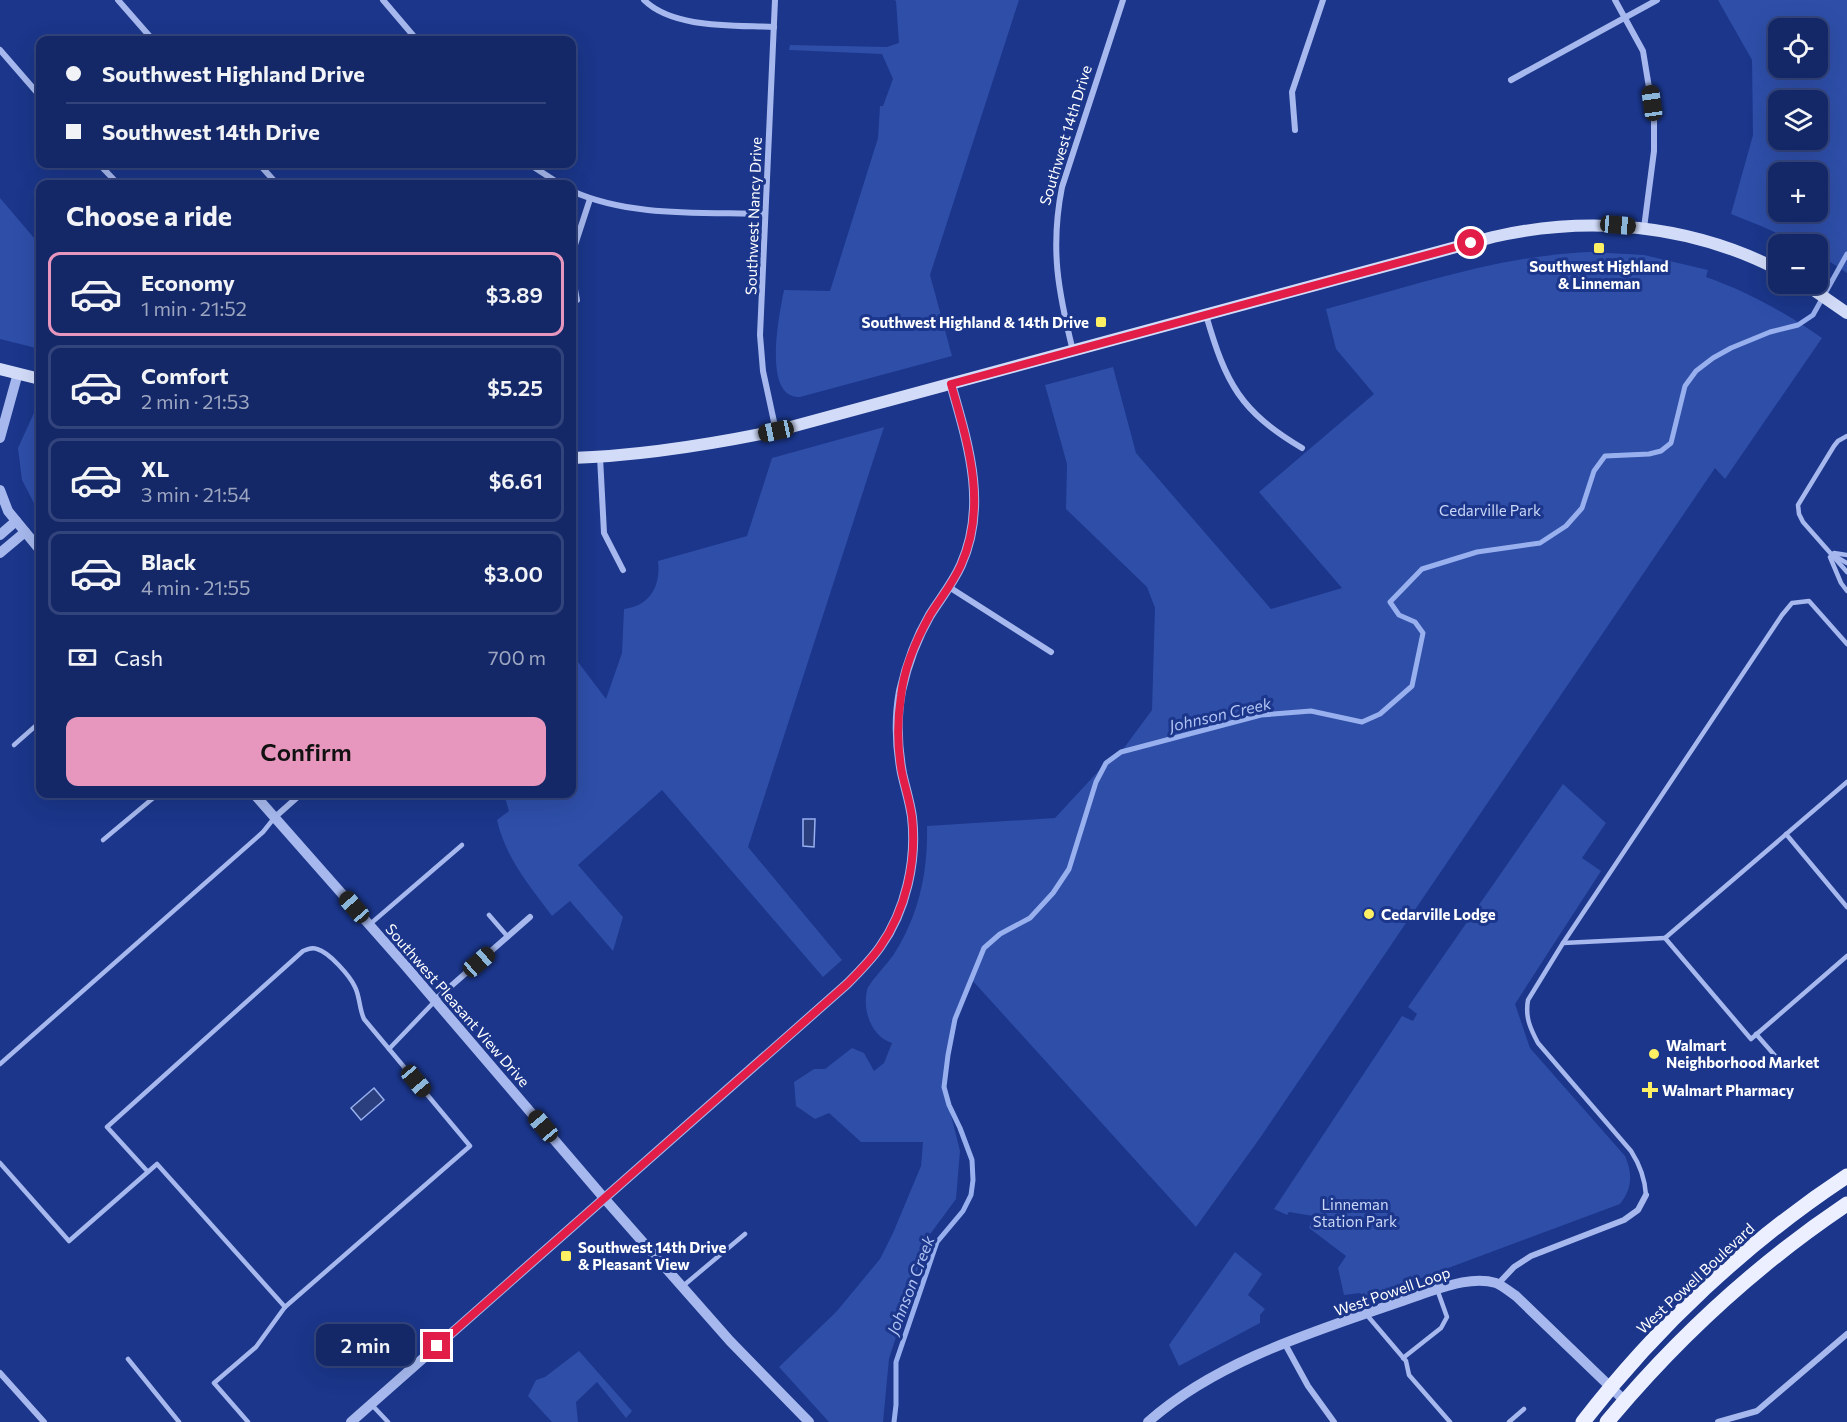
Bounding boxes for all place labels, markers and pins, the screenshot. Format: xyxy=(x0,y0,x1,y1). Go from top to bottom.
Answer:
marker: Southwest Highland & Linneman xyxy=(1592,241,1606,255)
place label: Southwest Highland & Linneman xyxy=(1529,257,1669,292)
place label: Southwest Highland & 14th Drive xyxy=(862,313,1089,331)
marker: Southwest Highland & 14th Drive xyxy=(1094,315,1108,329)
place label: Cedarville Lodge xyxy=(1381,905,1496,923)
marker: Cedarville Lodge xyxy=(1362,907,1376,921)
place label: Walmart Neighborhood Market xyxy=(1666,1036,1819,1071)
marker: Walmart Neighborhood Market xyxy=(1647,1047,1661,1061)
place label: Walmart Pharmacy xyxy=(1662,1081,1795,1099)
marker: Walmart Pharmacy xyxy=(1643,1083,1657,1097)
place label: Southwest 14th Drive & Pleasant View xyxy=(578,1238,727,1273)
marker: Southwest 14th Drive & Pleasant View xyxy=(559,1249,573,1263)

